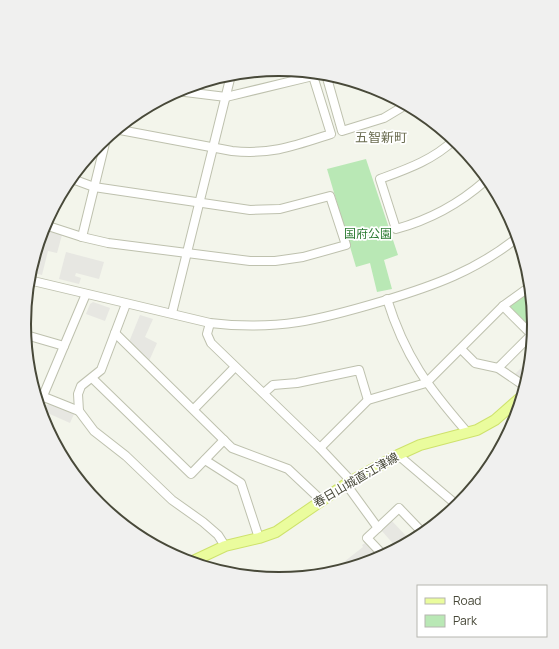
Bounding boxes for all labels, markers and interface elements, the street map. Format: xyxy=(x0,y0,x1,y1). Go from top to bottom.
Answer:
district label: 五智新町 xyxy=(355,128,407,146)
park label: 国府公園 xyxy=(344,225,392,242)
street label: 春日山城直江津線 xyxy=(310,448,402,511)
legend xyxy=(417,585,547,637)
text: Road xyxy=(453,592,481,609)
text: Park xyxy=(453,612,478,629)

